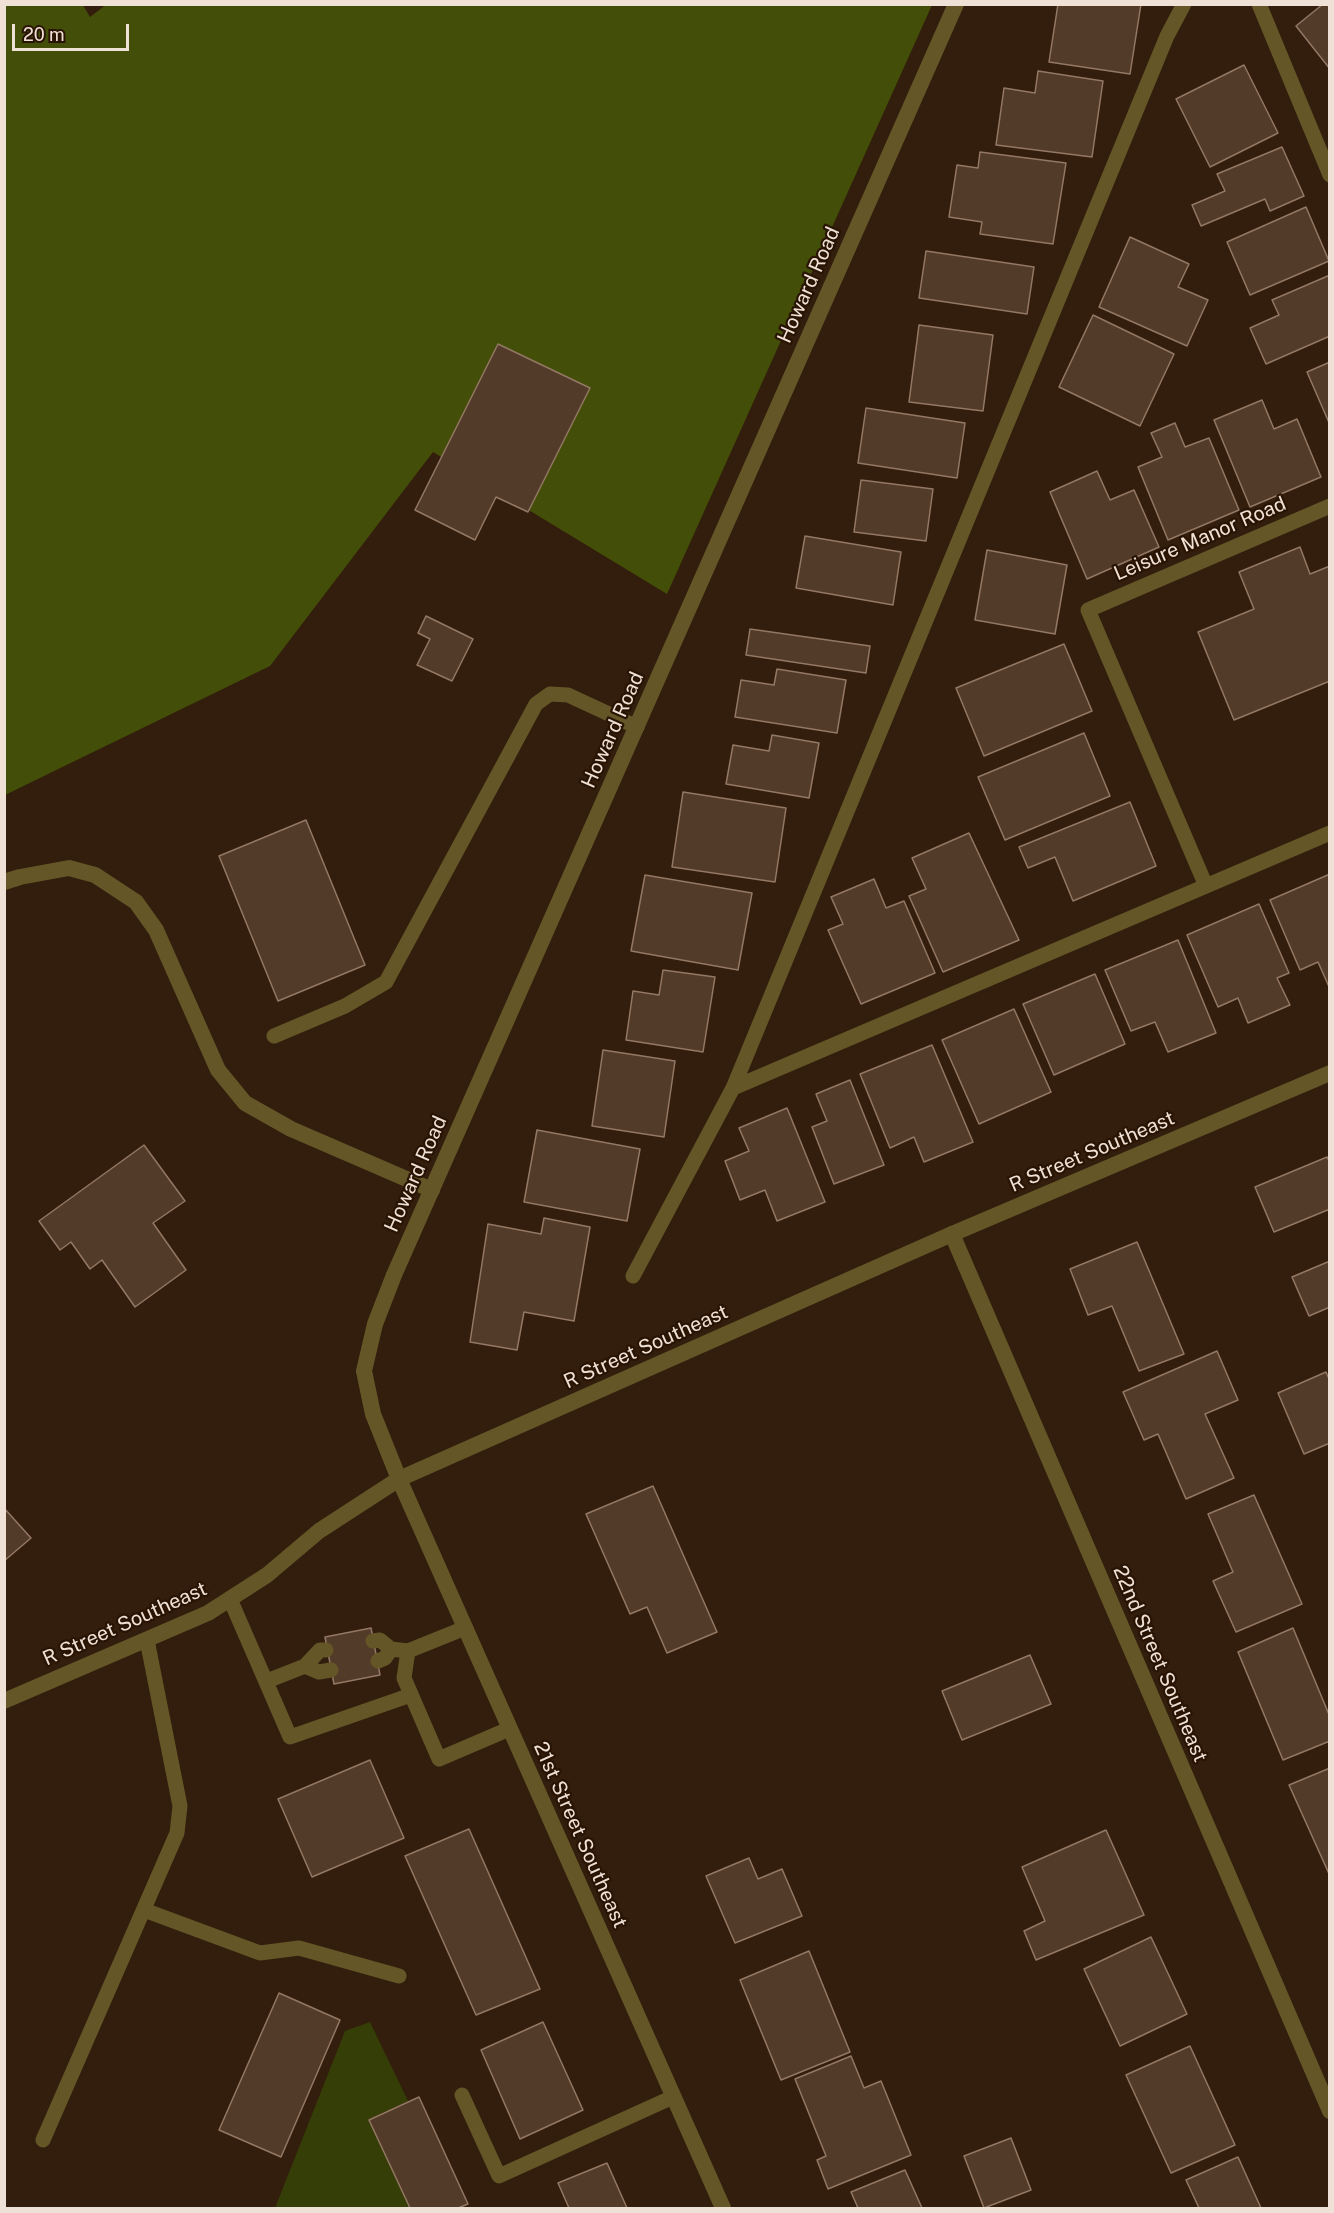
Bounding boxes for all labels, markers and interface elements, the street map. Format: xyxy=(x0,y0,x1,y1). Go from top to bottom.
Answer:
scale bar xyxy=(15,12,132,50)
text: 20 m xyxy=(23,24,65,45)
street label: Howard Road xyxy=(773,223,845,347)
street label: Leisure Manor Road xyxy=(1110,492,1290,586)
street label: Howard Road xyxy=(577,668,649,792)
street label: R Street Southeast xyxy=(1006,1106,1178,1198)
street label: Howard Road xyxy=(380,1112,452,1236)
street label: R Street Southeast xyxy=(560,1300,732,1394)
street label: 22nd Street Southeast xyxy=(1108,1562,1212,1766)
street label: R Street Southeast xyxy=(39,1577,211,1671)
street label: 21st Street Southeast xyxy=(528,1738,632,1932)

